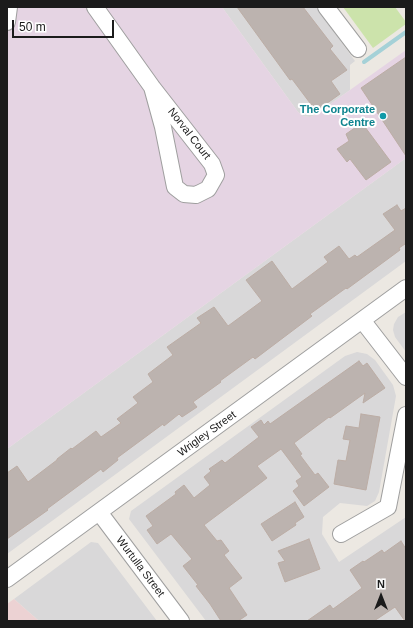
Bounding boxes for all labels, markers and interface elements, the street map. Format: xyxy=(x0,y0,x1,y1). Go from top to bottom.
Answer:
scale bar xyxy=(14,12,116,38)
text: 50 m xyxy=(19,20,46,34)
place label: The Corporate Centre xyxy=(300,103,375,129)
street label: Norval Court xyxy=(165,106,213,162)
marker: The Corporate Centre xyxy=(378,111,388,121)
street label: Wrigley Street xyxy=(175,408,239,460)
street label: Wurtulla Street xyxy=(113,534,167,600)
north arrow xyxy=(361,576,401,616)
text: N xyxy=(377,578,385,590)

